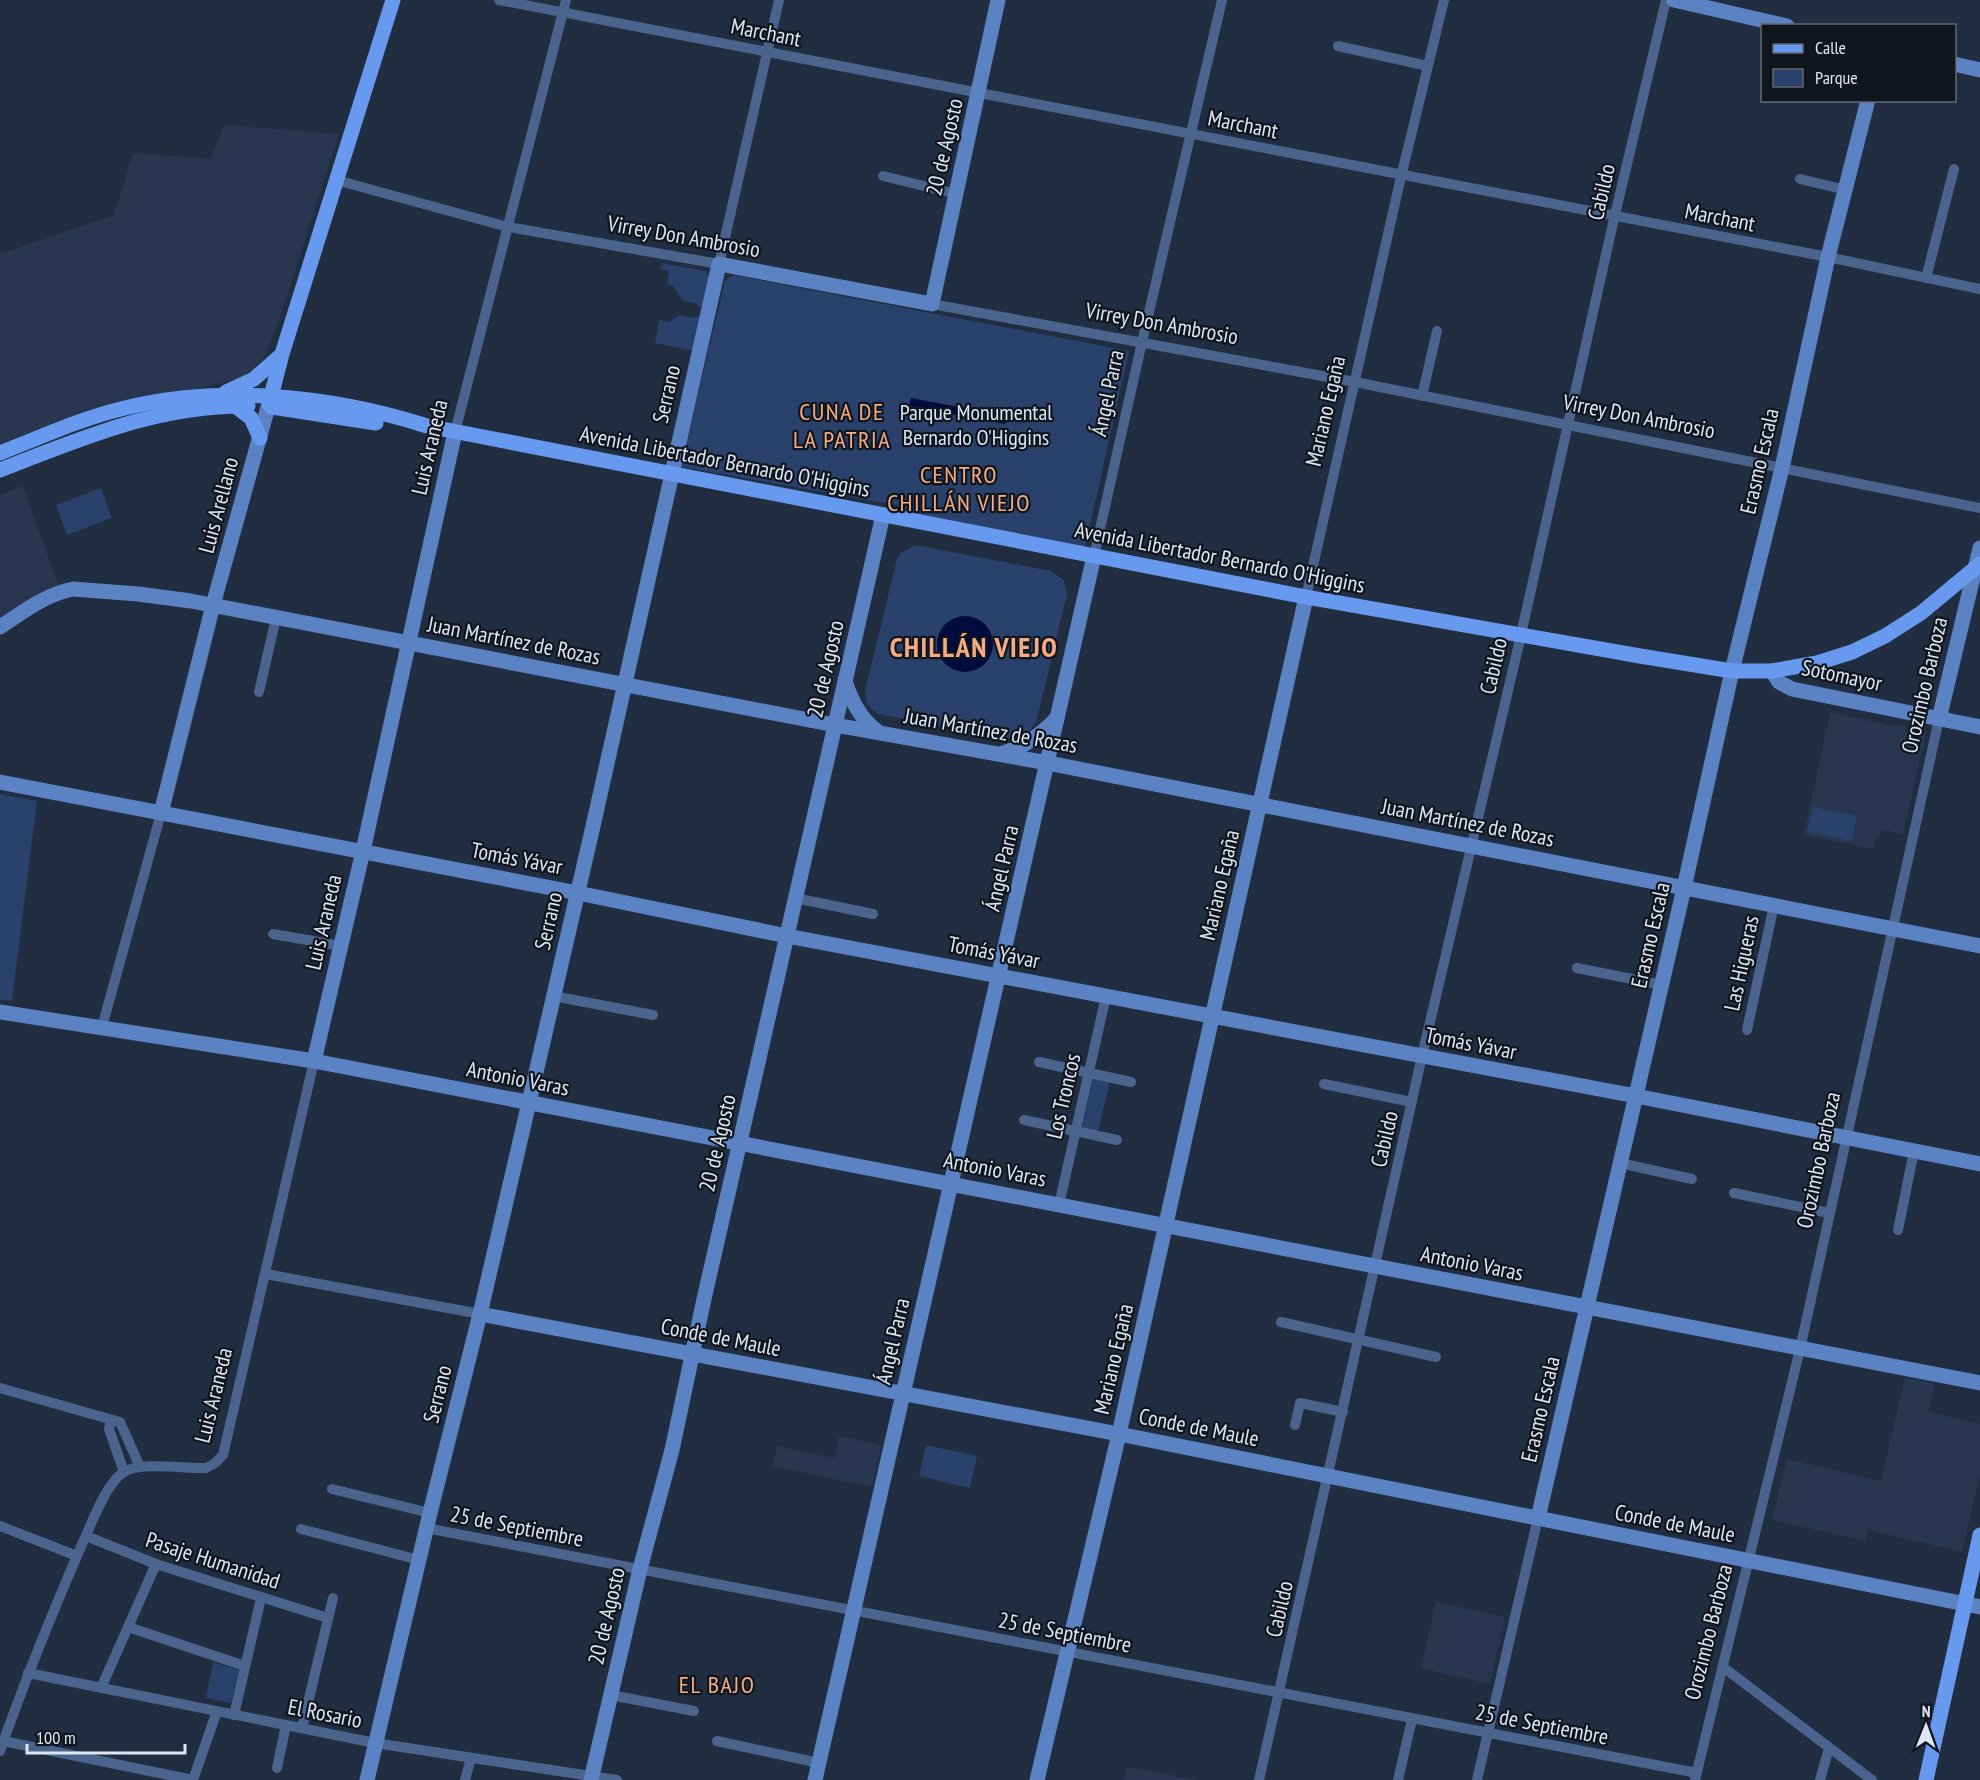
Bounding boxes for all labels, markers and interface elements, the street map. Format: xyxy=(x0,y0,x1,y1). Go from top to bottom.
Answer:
street label: Marchant xyxy=(729,11,803,53)
legend xyxy=(1761,24,1956,102)
text: Calle xyxy=(1815,36,1846,59)
text: Parque xyxy=(1815,66,1858,89)
street label: 20 de Agosto xyxy=(919,96,969,198)
street label: Marchant xyxy=(1206,103,1280,145)
street label: Cabildo xyxy=(1581,161,1621,223)
street label: Marchant xyxy=(1683,196,1757,238)
street label: Virrey Don Ambrosio xyxy=(605,209,762,263)
street label: Virrey Don Ambrosio xyxy=(1083,296,1240,350)
street label: Ángel Parra xyxy=(1084,347,1130,439)
street label: Mariano Egaña xyxy=(1299,353,1351,469)
street label: Serrano xyxy=(646,362,686,426)
street label: Virrey Don Ambrosio xyxy=(1560,387,1717,444)
district label: CUNA DE LA PATRIA xyxy=(793,396,891,455)
street label: Luis Araneda xyxy=(404,397,454,497)
park label: Parque Monumental Bernardo O'Higgins xyxy=(900,398,1053,451)
street label: Erasmo Escala xyxy=(1733,405,1785,517)
street label: Avenida Libertador Bernardo O'Higgins xyxy=(578,419,872,503)
street label: Luis Arellano xyxy=(192,454,244,556)
district label: CENTRO CHILLÁN VIEJO xyxy=(887,459,1031,518)
street label: Avenida Libertador Bernardo O'Higgins xyxy=(1073,515,1367,599)
street label: Juan Martínez de Rozas xyxy=(424,609,603,670)
street label: Orozimbo Barboza xyxy=(1895,614,1953,756)
street label: 20 de Agosto xyxy=(800,618,850,720)
district label: CHILLÁN VIEJO xyxy=(890,628,1058,665)
street label: Cabildo xyxy=(1473,635,1513,697)
street label: Sotomayor xyxy=(1799,653,1885,697)
street label: Juan Martínez de Rozas xyxy=(901,701,1080,759)
street label: Juan Martínez de Rozas xyxy=(1378,791,1557,852)
street label: Ángel Parra xyxy=(978,822,1024,914)
street label: Mariano Egaña xyxy=(1193,827,1245,943)
street label: Tomás Yávar xyxy=(469,835,565,881)
street label: Luis Araneda xyxy=(298,872,348,972)
street label: Erasmo Escala xyxy=(1624,879,1676,991)
street label: Serrano xyxy=(528,889,568,953)
street label: Las Higueras xyxy=(1717,913,1765,1013)
street label: Tomás Yávar xyxy=(946,929,1042,975)
street label: Tomás Yávar xyxy=(1423,1020,1519,1066)
street label: Los Troncos xyxy=(1040,1051,1086,1141)
street label: Antonio Varas xyxy=(464,1054,572,1102)
street label: Orozimbo Barboza xyxy=(1790,1089,1846,1231)
street label: 20 de Agosto xyxy=(692,1092,742,1194)
street label: Cabildo xyxy=(1364,1108,1404,1170)
street label: Antonio Varas xyxy=(941,1145,1049,1193)
street label: Antonio Varas xyxy=(1418,1239,1526,1287)
street label: Ángel Parra xyxy=(869,1295,915,1387)
street label: Mariano Egaña xyxy=(1087,1301,1139,1417)
street label: Conde de Maule xyxy=(659,1312,783,1362)
street label: Luis Araneda xyxy=(188,1345,238,1445)
street label: Erasmo Escala xyxy=(1514,1353,1566,1465)
street label: Serrano xyxy=(416,1362,458,1426)
street label: Conde de Maule xyxy=(1137,1402,1261,1452)
street label: Conde de Maule xyxy=(1613,1498,1737,1548)
street label: 25 de Septiembre xyxy=(448,1499,586,1553)
street label: Pasaje Humanidad xyxy=(142,1525,284,1595)
street label: Orozimbo Barboza xyxy=(1678,1561,1738,1703)
street label: 20 de Agosto xyxy=(581,1565,631,1667)
street label: Cabildo xyxy=(1259,1578,1299,1640)
street label: 25 de Septiembre xyxy=(996,1605,1134,1659)
district label: EL BAJO xyxy=(679,1669,755,1700)
street label: El Rosario xyxy=(286,1692,364,1734)
north arrow xyxy=(1896,1696,1956,1756)
street label: 25 de Septiembre xyxy=(1473,1697,1611,1751)
text: N xyxy=(1922,1701,1931,1721)
scale bar xyxy=(27,1717,184,1755)
text: 100 m xyxy=(36,1726,76,1749)

